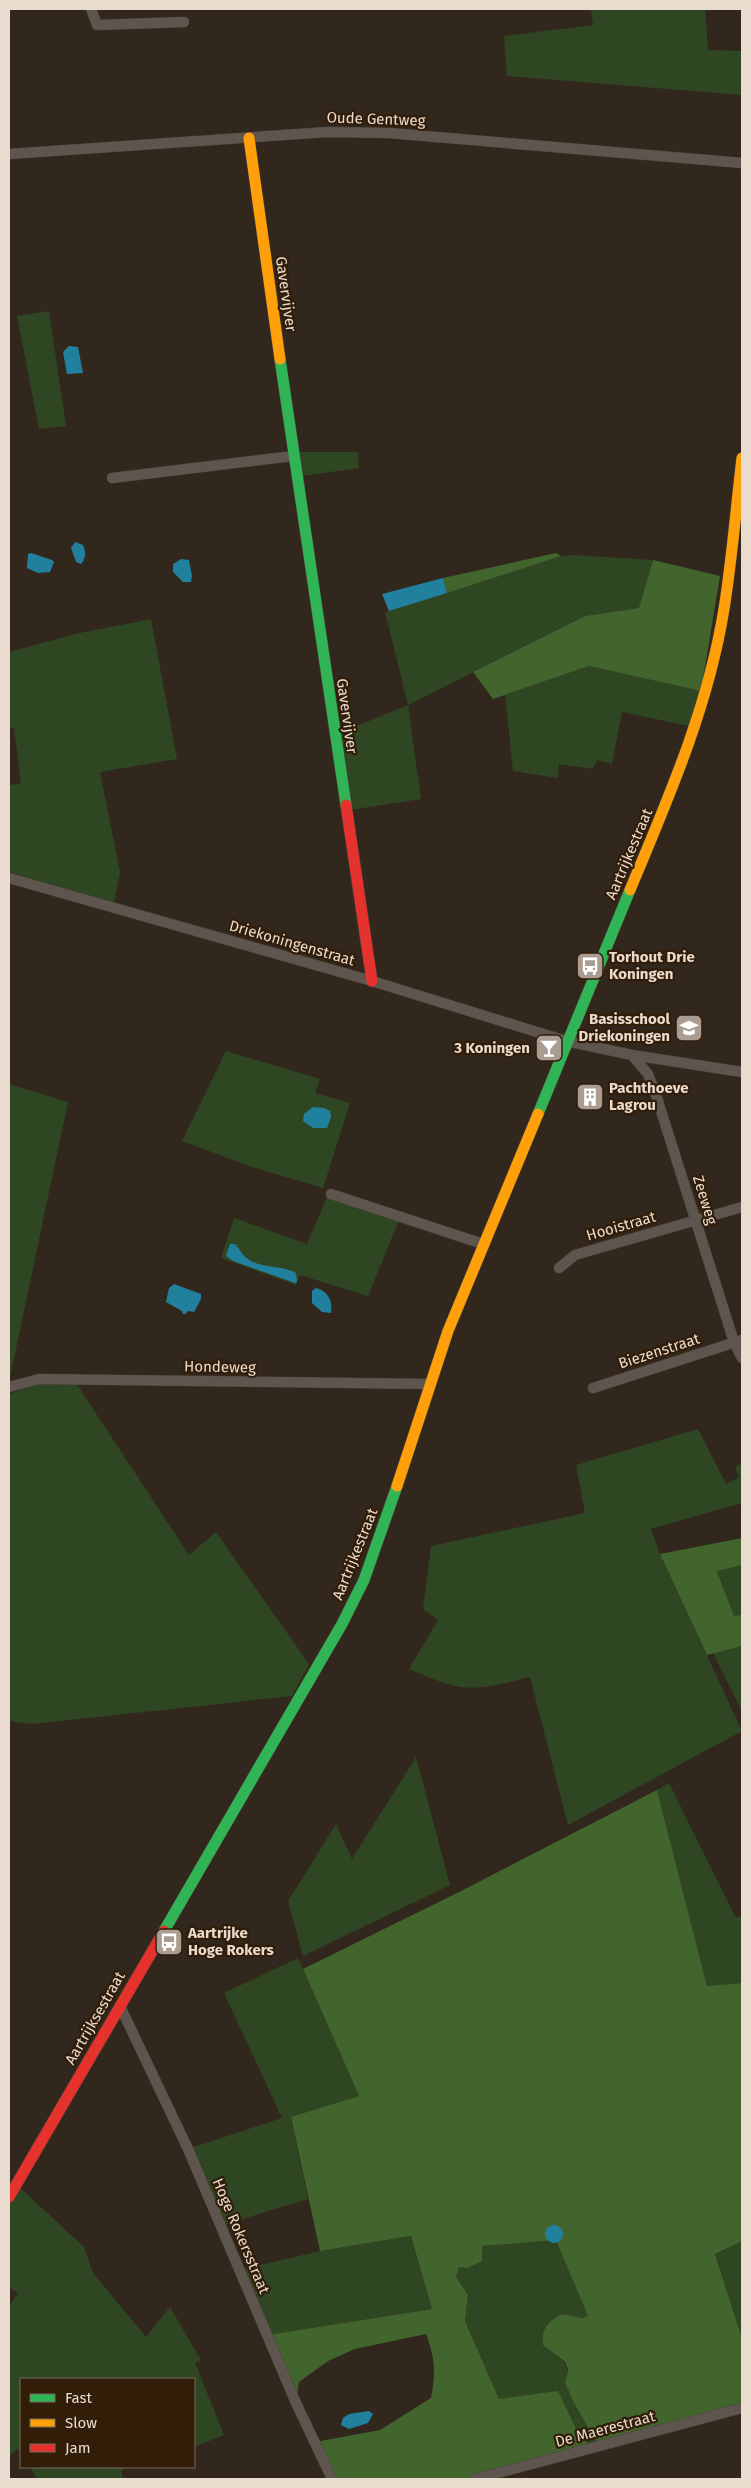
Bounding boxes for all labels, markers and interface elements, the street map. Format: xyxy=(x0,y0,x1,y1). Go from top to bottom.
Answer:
street label: Oude Gentweg xyxy=(326,108,426,130)
street label: Gavervijver xyxy=(272,255,300,333)
street label: Gavervijver xyxy=(333,677,361,755)
street label: Aartrijkestraat xyxy=(602,805,657,902)
street label: Driekoningenstraat xyxy=(227,916,357,970)
place label: Torhout Drie Koningen xyxy=(609,948,695,983)
bus stop icon: Torhout Drie Koningen xyxy=(575,951,605,981)
place label: Basisschool Driekoningen xyxy=(578,1010,671,1045)
school or university icon: Basisschool Driekoningen xyxy=(674,1013,704,1043)
bar icon: 3 Koningen xyxy=(534,1033,564,1063)
place label: 3 Koningen xyxy=(453,1039,530,1057)
place label: Pachthoeve Lagrou xyxy=(609,1079,689,1114)
building icon: Pachthoeve Lagrou xyxy=(575,1082,605,1112)
street label: Zeeweg xyxy=(689,1173,721,1227)
street label: Hooistraat xyxy=(584,1207,658,1244)
street label: Biezenstraat xyxy=(616,1329,702,1373)
street label: Hondeweg xyxy=(184,1357,256,1377)
street label: Aartrijkestraat xyxy=(328,1505,382,1602)
place label: Aartrijke Hoge Rokers xyxy=(187,1924,274,1959)
bus stop icon: Aartrijke Hoge Rokers xyxy=(154,1927,184,1957)
street label: Aartrijksestraat xyxy=(61,1968,129,2068)
street label: Hoge Rokersstraat xyxy=(209,2176,274,2297)
legend xyxy=(20,2378,195,2468)
text: Fast xyxy=(65,2389,92,2407)
street label: De Maerestraat xyxy=(553,2407,657,2451)
text: Slow xyxy=(65,2414,97,2432)
text: Jam xyxy=(65,2439,91,2457)

